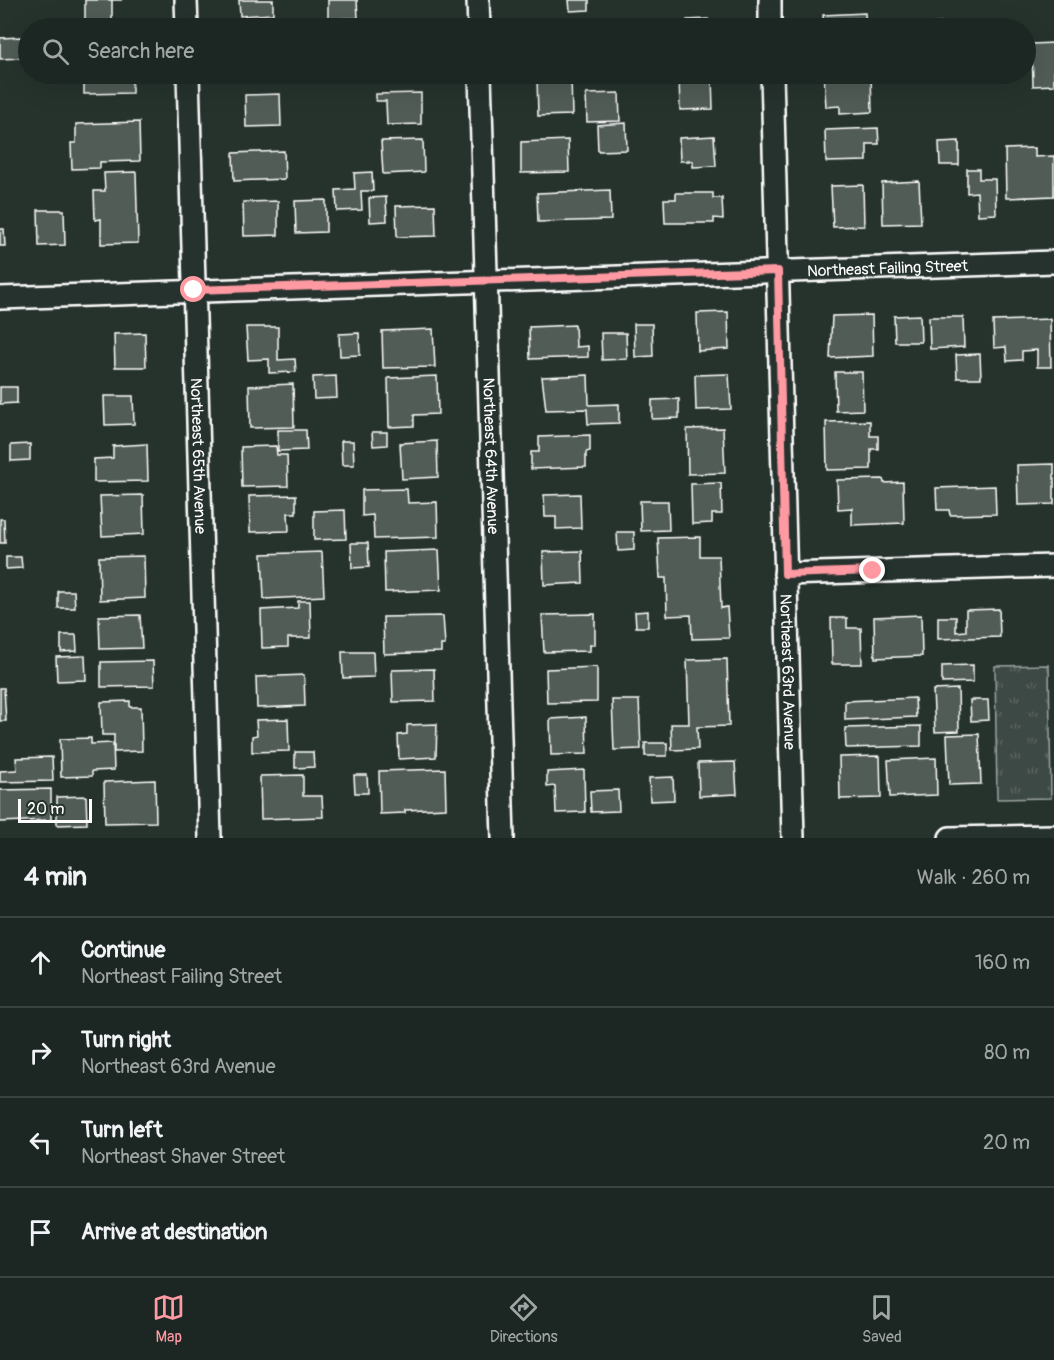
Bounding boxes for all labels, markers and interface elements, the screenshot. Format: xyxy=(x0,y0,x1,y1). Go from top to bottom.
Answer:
search box xyxy=(18,18,1036,84)
icon: search xyxy=(39,35,72,68)
text: Search here xyxy=(87,37,194,65)
street label: Northeast Failing Street xyxy=(807,256,969,281)
route start xyxy=(180,276,206,302)
street label: Northeast 65th Avenue xyxy=(186,377,210,534)
street label: Northeast 64th Avenue xyxy=(478,377,503,535)
route end xyxy=(859,557,885,583)
street label: Northeast 63rd Avenue xyxy=(775,594,800,750)
scale bar xyxy=(18,796,92,824)
text: 20 m xyxy=(27,799,65,819)
text: 4 min xyxy=(24,861,87,893)
text: Walk · 260 m xyxy=(917,865,1030,890)
text: Continue xyxy=(81,936,165,964)
icon: ahead xyxy=(24,946,57,979)
text: 160 m xyxy=(975,950,1030,975)
text: Northeast Failing Street xyxy=(81,964,282,989)
text: Turn right xyxy=(81,1026,171,1054)
icon: right xyxy=(24,1036,57,1069)
text: 80 m xyxy=(984,1040,1030,1065)
text: Northeast 63rd Avenue xyxy=(81,1054,276,1079)
text: Turn left xyxy=(81,1116,163,1144)
icon: left xyxy=(24,1126,57,1159)
text: 20 m xyxy=(983,1130,1030,1155)
text: Northeast Shaver Street xyxy=(81,1144,285,1169)
icon: arrive xyxy=(24,1216,57,1249)
text: Arrive at destination xyxy=(81,1218,267,1246)
tab: Map xyxy=(152,1291,185,1347)
tab: Directions xyxy=(490,1291,558,1347)
tab: Saved xyxy=(862,1291,902,1347)

